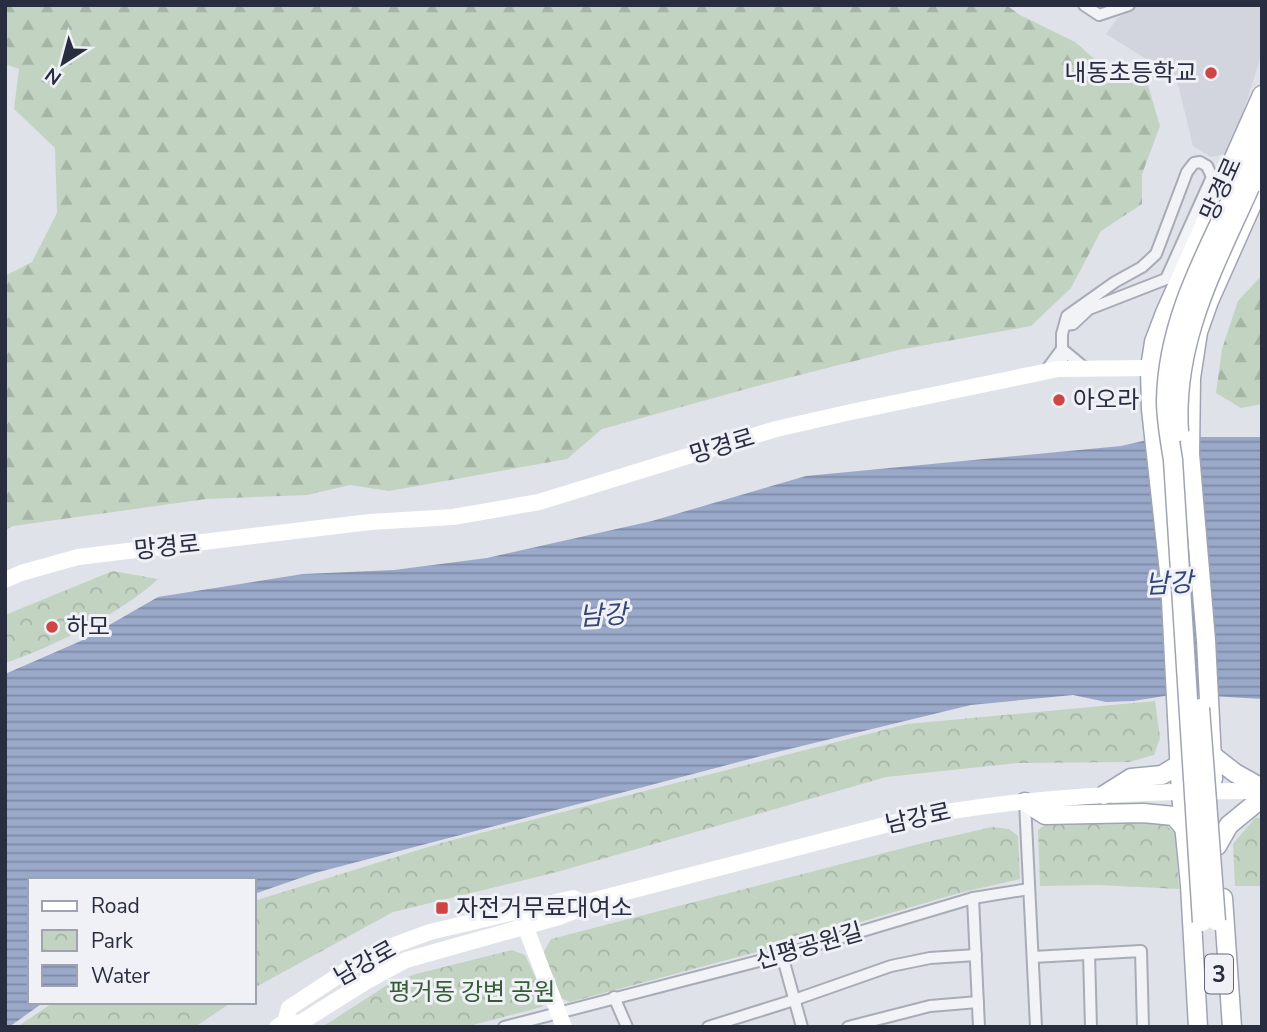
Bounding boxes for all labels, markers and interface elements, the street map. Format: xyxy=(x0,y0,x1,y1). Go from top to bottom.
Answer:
north arrow xyxy=(28,28,98,98)
place label: 내동초등학교 xyxy=(1065,57,1197,89)
text: N xyxy=(40,61,67,91)
marker: 내동초등학교 xyxy=(1203,65,1219,81)
street label: 망경로 xyxy=(1193,152,1249,226)
place label: 아오라 xyxy=(1073,384,1139,416)
marker: 아오라 xyxy=(1051,392,1067,408)
street label: 망경로 xyxy=(686,421,758,471)
street label: 망경로 xyxy=(132,528,202,566)
water label: 남강 xyxy=(1144,565,1197,602)
water label: 남강 xyxy=(578,597,631,634)
place label: 하모 xyxy=(66,611,110,643)
marker: 하모 xyxy=(44,619,60,635)
street label: 남강로 xyxy=(882,795,954,841)
legend xyxy=(28,878,256,1004)
text: Road xyxy=(91,892,140,920)
place label: 자전거무료대여소 xyxy=(456,892,633,924)
marker: 자전거무료대여소 xyxy=(434,900,450,916)
street label: 신평공원길 xyxy=(752,915,866,977)
text: Park xyxy=(91,927,133,955)
street label: 남강로 xyxy=(328,933,402,993)
road number: 3 xyxy=(1205,954,1233,993)
text: Water xyxy=(91,962,150,990)
park label: 평거동 강변 공원 xyxy=(389,976,555,1008)

